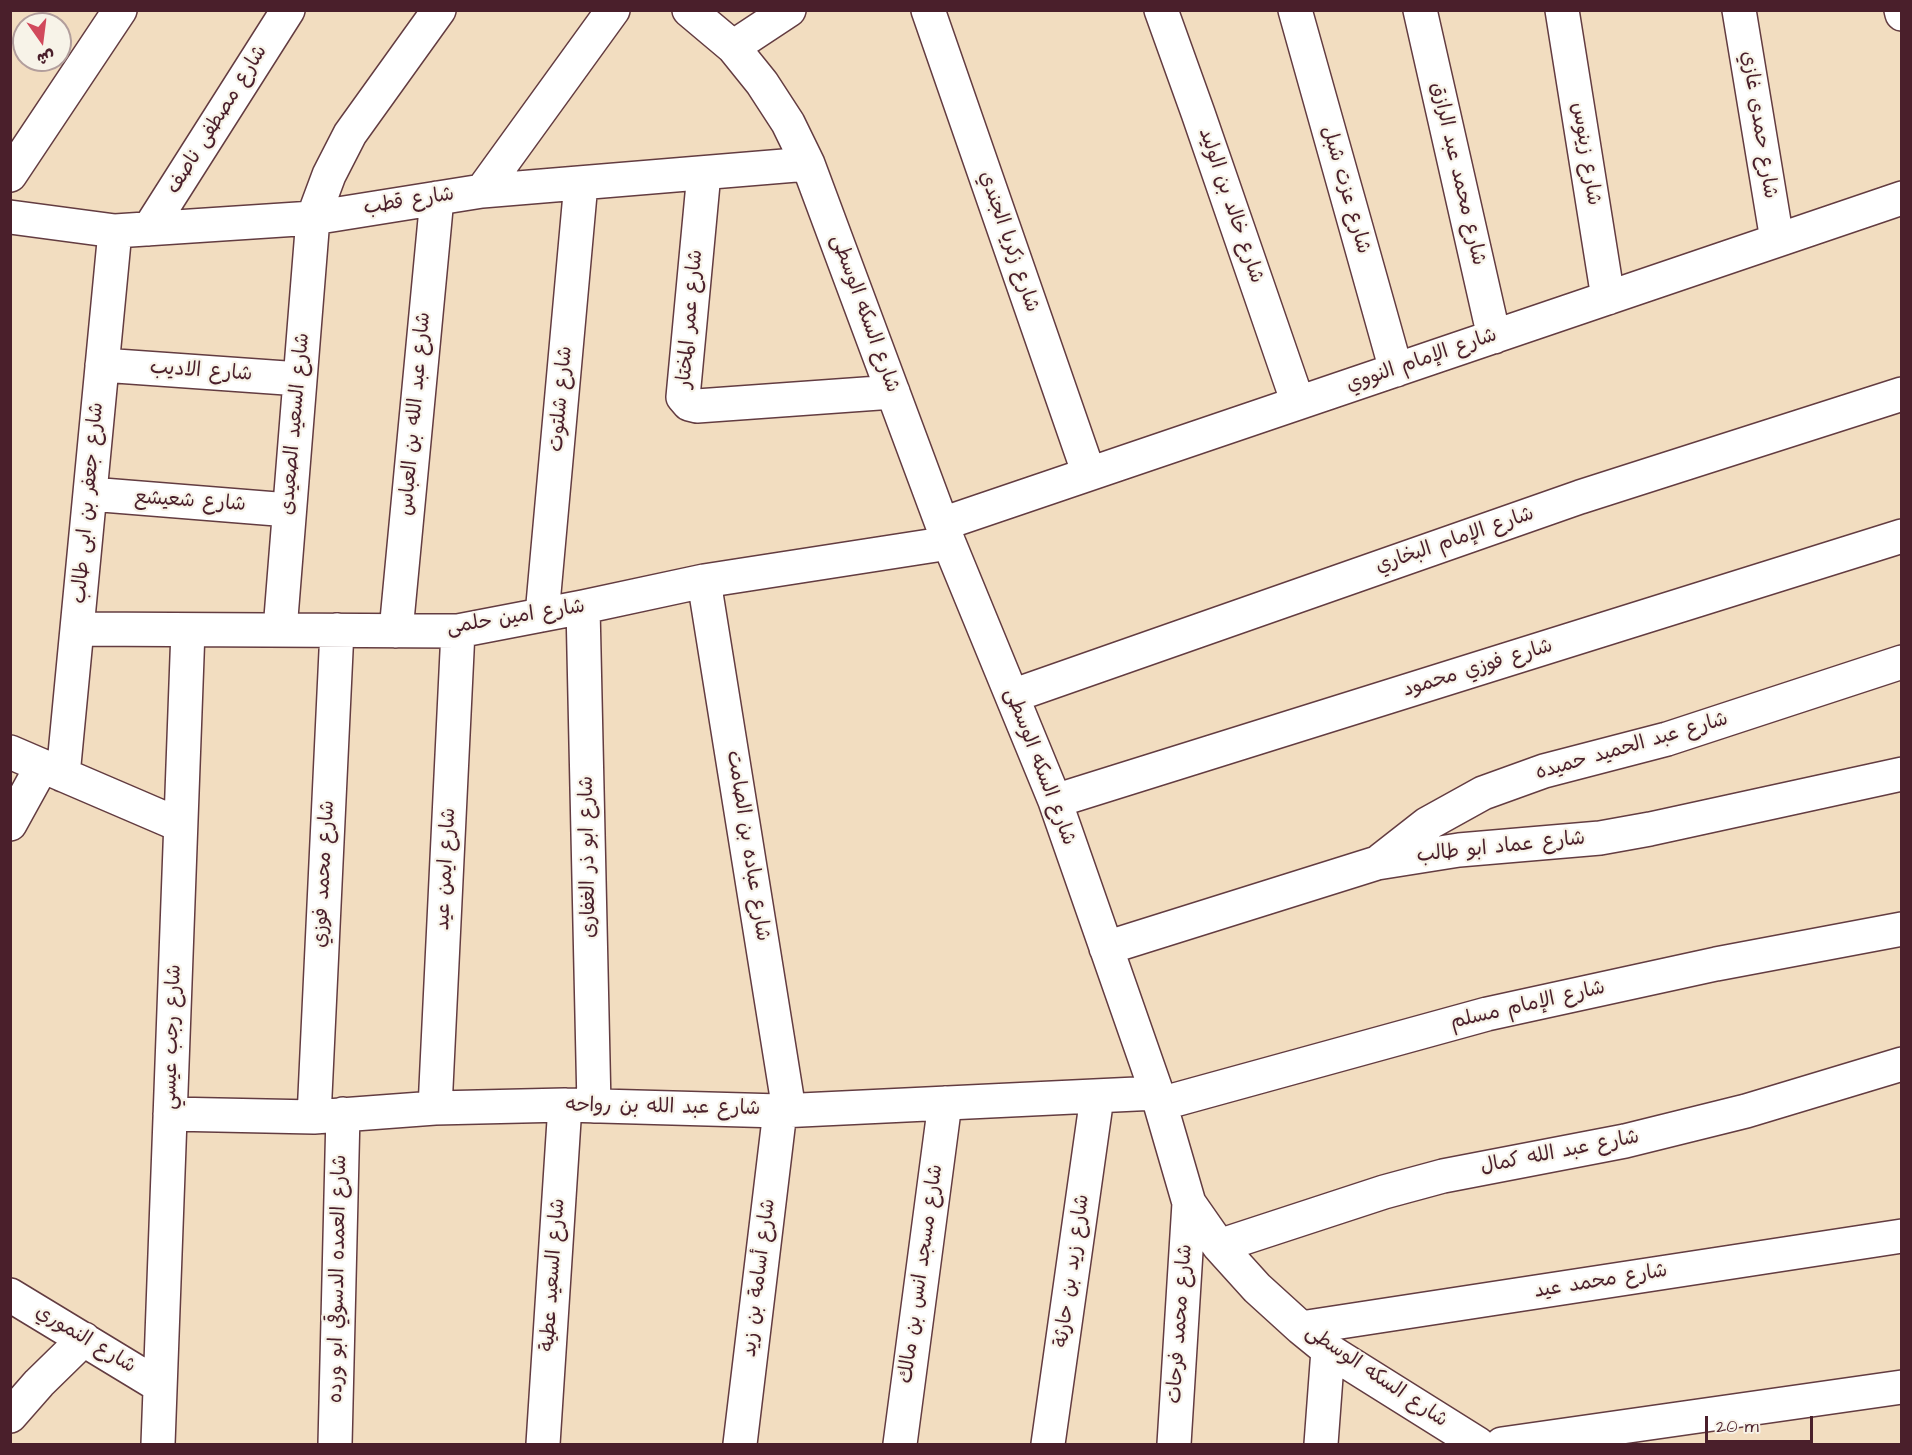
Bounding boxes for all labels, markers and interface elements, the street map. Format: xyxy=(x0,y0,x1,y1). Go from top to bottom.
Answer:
north arrow xyxy=(12,12,72,72)
street label: شارع مصطفى ناصف xyxy=(163,41,273,199)
text: ش xyxy=(35,45,57,70)
street label: شارع حمدى غازي xyxy=(1734,50,1782,200)
street label: شارع محمد عبد الرازق xyxy=(1424,80,1490,268)
street label: شارع زينوس xyxy=(1565,101,1605,207)
street label: شارع عزت شبل xyxy=(1315,123,1375,257)
street label: شارع خالد بن الوليد xyxy=(1192,125,1268,287)
street label: شارع زكريا الجندي xyxy=(973,168,1043,316)
street label: شارع قطب xyxy=(362,183,456,221)
street label: شارع السكه الوسطى xyxy=(824,232,904,396)
street label: شارع عمر المختار xyxy=(673,249,709,389)
street label: شارع عبد الله بن العباس xyxy=(395,311,437,517)
street label: شارع الإمام النووي xyxy=(1344,324,1500,398)
street label: شارع السعيد الصعيدى xyxy=(276,332,316,516)
street label: شارع شلتوت xyxy=(545,345,579,453)
street label: شارع الاديب xyxy=(149,356,253,388)
street label: شارع جعفر بن ابى طالب xyxy=(68,401,110,605)
street label: شارع شعيشع xyxy=(133,486,247,518)
street label: شارع الإمام البخاري xyxy=(1373,503,1537,579)
street label: شارع امين حلمى xyxy=(445,595,587,641)
street label: شارع فوزي محمود xyxy=(1400,635,1556,703)
street label: شارع السكه الوسطى xyxy=(998,685,1080,849)
street label: شارع عبد الحميد حميده xyxy=(1533,708,1731,786)
street label: شارع عباده بن الصامت xyxy=(720,749,774,943)
street label: شارع ابو ذر الغفارى xyxy=(576,776,602,938)
street label: شارع محمد فوزي xyxy=(309,800,341,948)
street label: شارع ايمن عيد xyxy=(432,807,462,931)
street label: شارع عماد ابو طالب xyxy=(1416,827,1586,869)
street label: شارع رجب عيسي xyxy=(158,964,188,1110)
street label: شارع الإمام مسلم xyxy=(1448,977,1608,1035)
street label: شارع عبد الله بن رواحه xyxy=(565,1094,761,1122)
street label: شارع عبد الله كمال xyxy=(1479,1126,1641,1180)
street label: شارع العمده الدسوقي ابو ورده xyxy=(325,1155,353,1403)
street label: شارع مسجد انس بن مالك xyxy=(895,1163,949,1385)
street label: شارع زيد بن حارثة xyxy=(1050,1193,1096,1349)
street label: شارع أسامة بن زيد xyxy=(738,1197,782,1359)
street label: شارع السعيد عطية xyxy=(537,1198,571,1352)
street label: شارع محمد فرحات xyxy=(1163,1244,1199,1404)
street label: شارع محمد عيد xyxy=(1533,1260,1669,1304)
street label: شارع النموري xyxy=(30,1301,140,1379)
street label: شارع السكه الوسطى xyxy=(1300,1321,1452,1433)
scale bar xyxy=(1708,1404,1816,1442)
text: 20 m xyxy=(1716,1414,1759,1439)

